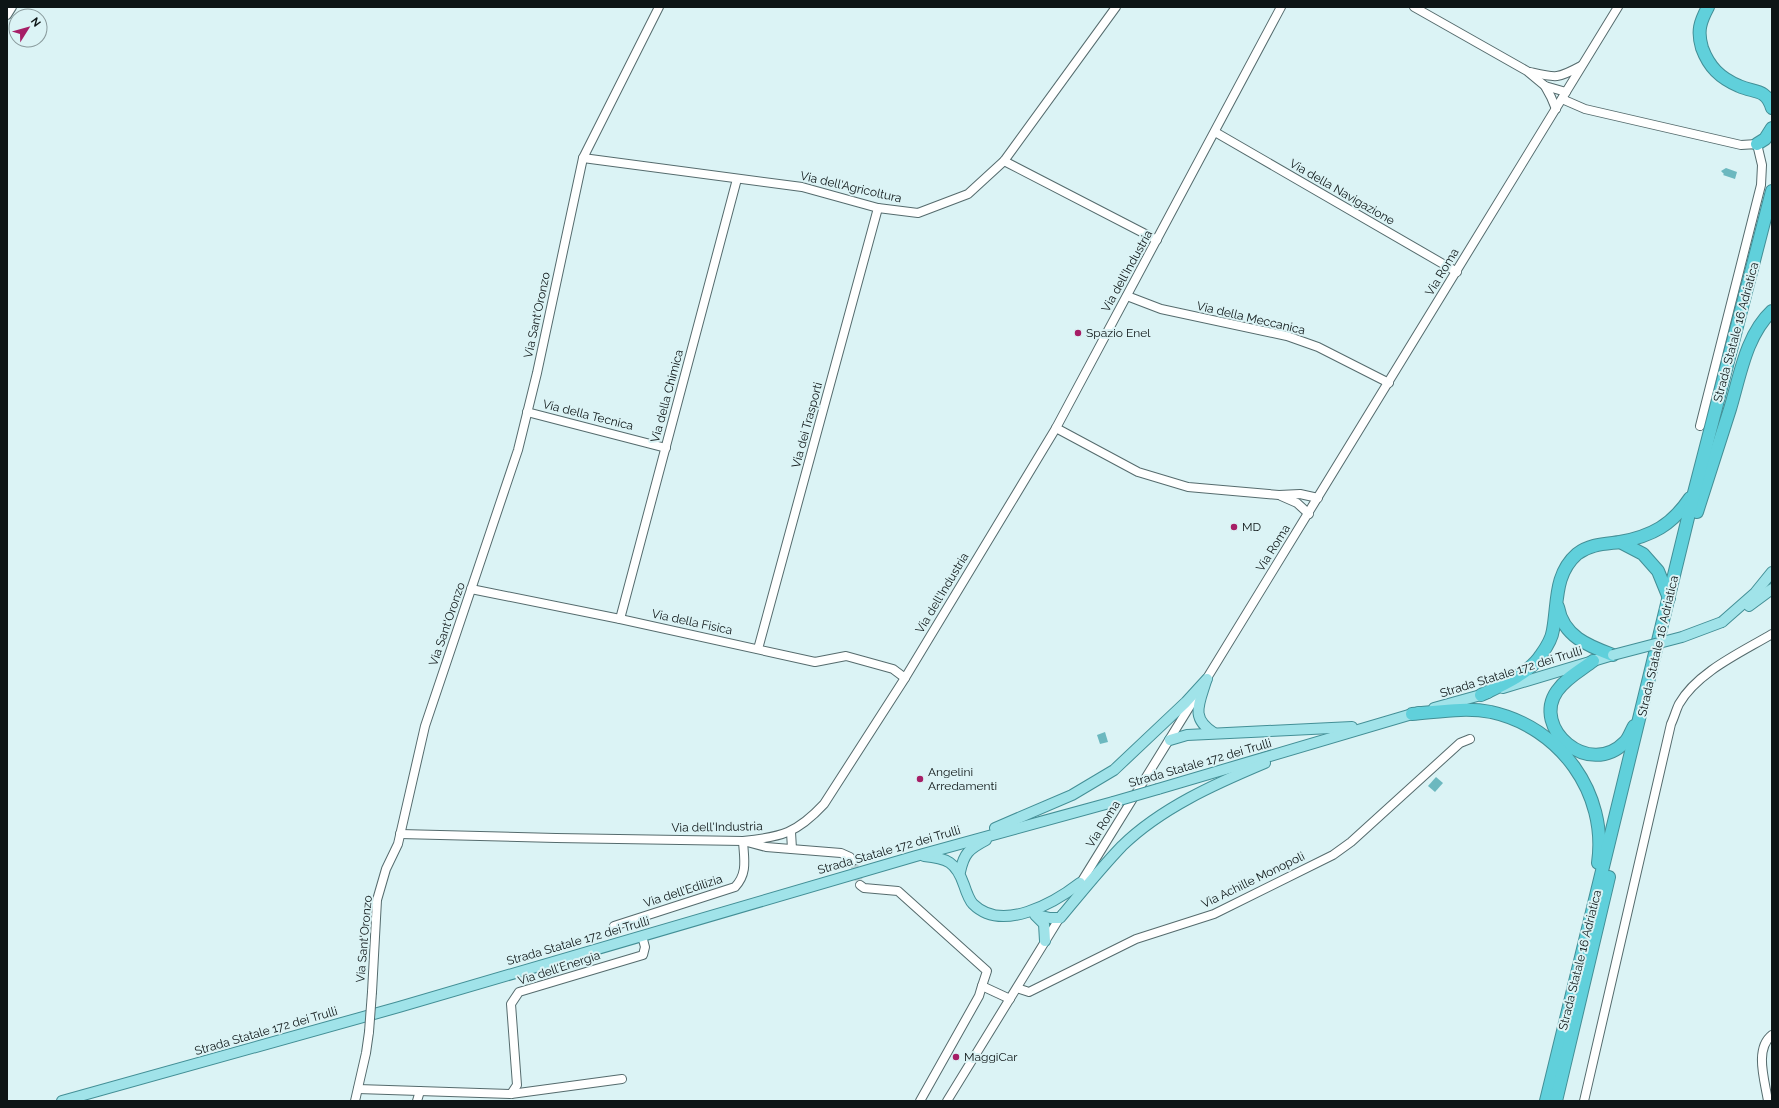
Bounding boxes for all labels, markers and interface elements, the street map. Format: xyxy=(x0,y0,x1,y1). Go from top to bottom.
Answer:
north arrow xyxy=(8,8,48,48)
text: N xyxy=(28,15,43,30)
street label: Via della Navigazione xyxy=(1287,156,1397,228)
street label: Via dell'Agricoltura xyxy=(799,169,903,205)
street label: Via dell'Industria xyxy=(1099,228,1155,314)
street label: Via Roma xyxy=(1422,246,1462,298)
street label: Strada Statale 16 Adriatica xyxy=(1711,261,1761,403)
street label: Via Sant'Oronzo xyxy=(521,271,553,359)
street label: Via della Meccanica xyxy=(1195,299,1307,337)
place label: Spazio Enel xyxy=(1086,326,1151,340)
marker: Spazio Enel xyxy=(1073,328,1083,338)
street label: Via della Chimica xyxy=(648,348,686,444)
street label: Via dei Trasporti xyxy=(789,381,825,469)
street label: Via della Tecnica xyxy=(541,397,635,433)
place label: MD xyxy=(1242,520,1262,534)
marker: MD xyxy=(1229,522,1239,532)
street label: Via Roma xyxy=(1253,522,1293,574)
street label: Via dell'Industria xyxy=(912,550,972,636)
street label: Strada Statale 16 Adriatica xyxy=(1635,574,1681,718)
street label: Via Sant'Oronzo xyxy=(426,580,468,668)
street label: Via della Fisica xyxy=(650,607,734,637)
street label: Strada Statale 172 dei Trulli xyxy=(1438,644,1584,700)
street label: Strada Statale 172 dei Trulli xyxy=(1127,736,1273,790)
place label: Angelini Arredamenti xyxy=(928,765,997,793)
marker: Angelini Arredamenti xyxy=(915,774,925,784)
street label: Via Roma xyxy=(1083,798,1123,850)
street label: Via dell'Industria xyxy=(671,819,763,835)
street label: Strada Statale 172 dei Trulli xyxy=(816,823,962,877)
street label: Via Achille Monopoli xyxy=(1199,849,1307,911)
street label: Via dell'Edilizia xyxy=(642,872,724,910)
street label: Strada Statale 16 Adriatica xyxy=(1556,888,1604,1032)
street label: Via Sant'Oronzo xyxy=(353,895,375,983)
street label: Strada Statale 172 dei Trulli xyxy=(505,914,651,968)
street label: Via dell'Energia xyxy=(516,948,602,988)
street label: Strada Statale 172 dei Trulli xyxy=(193,1004,339,1058)
place label: MaggiCar xyxy=(964,1050,1018,1064)
marker: MaggiCar xyxy=(951,1052,961,1062)

